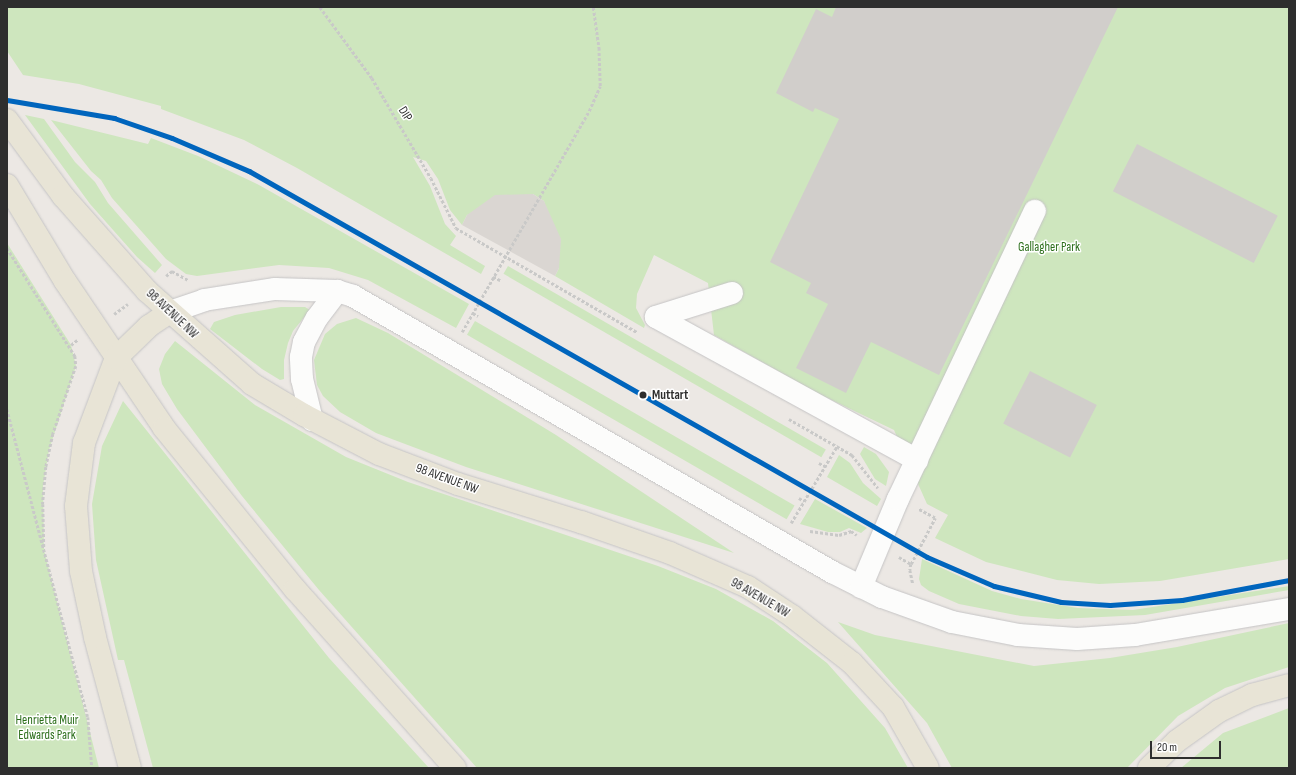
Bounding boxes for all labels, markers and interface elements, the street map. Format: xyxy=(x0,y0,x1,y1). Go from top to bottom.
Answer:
street label: DIP xyxy=(395,104,415,124)
park label: Gallagher Park xyxy=(1018,239,1080,255)
street label: 98 AVENUE NW xyxy=(143,286,201,342)
place label: Muttart xyxy=(652,387,688,403)
marker: Muttart xyxy=(636,388,650,402)
street label: 98 AVENUE NW xyxy=(414,460,480,498)
street label: 98 AVENUE NW xyxy=(728,575,792,621)
park label: Henrietta Muir Edwards Park xyxy=(16,713,78,744)
scale bar xyxy=(1152,733,1223,759)
text: 20 m xyxy=(1157,740,1177,755)

